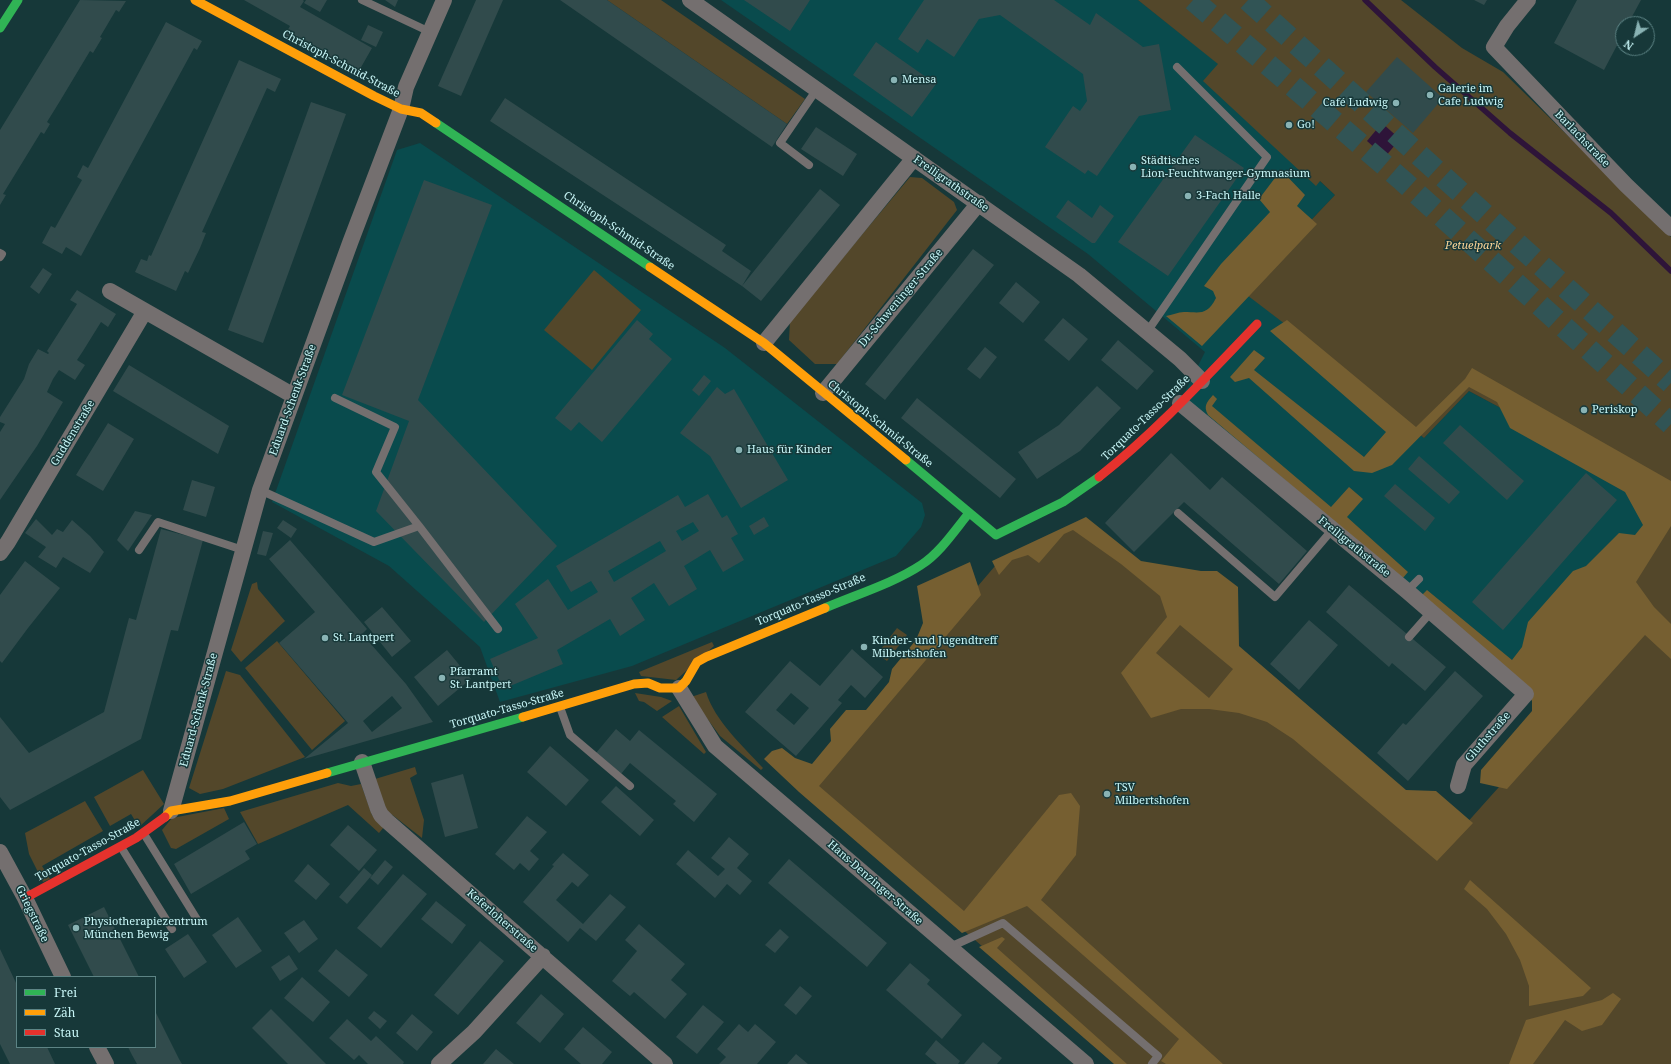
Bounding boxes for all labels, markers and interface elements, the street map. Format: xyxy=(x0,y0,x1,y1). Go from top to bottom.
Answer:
north arrow xyxy=(1615,16,1655,56)
street label: Christoph-Schmid-Straße xyxy=(280,27,402,101)
text: N xyxy=(1621,37,1636,54)
place label: Mensa xyxy=(902,73,936,87)
marker: Mensa xyxy=(889,75,899,85)
place label: Galerie im Cafe Ludwig xyxy=(1438,82,1503,108)
marker: Galerie im Cafe Ludwig xyxy=(1425,90,1435,100)
place label: Café Ludwig xyxy=(1323,96,1388,110)
marker: Café Ludwig xyxy=(1391,98,1401,108)
street label: Barlachstraße xyxy=(1552,108,1612,170)
place label: Go! xyxy=(1297,118,1315,132)
marker: Go! xyxy=(1284,120,1294,130)
street label: Freiligrathstraße xyxy=(911,153,991,215)
place label: Städtisches Lion-Feuchtwanger-Gymnasium xyxy=(1141,154,1310,180)
marker: Städtisches Lion-Feuchtwanger-Gymnasium xyxy=(1128,162,1138,172)
street label: Christoph-Schmid-Straße xyxy=(561,189,677,273)
place label: 3-Fach Halle xyxy=(1196,189,1261,203)
marker: 3-Fach Halle xyxy=(1183,191,1193,201)
park label: Petuelpark xyxy=(1445,239,1501,253)
street label: Dr.-Schweninger-Straße xyxy=(856,246,946,350)
street label: Eduard-Schenk-Straße xyxy=(267,343,319,457)
street label: Torquato-Tasso-Straße xyxy=(1099,372,1193,464)
street label: Christoph-Schmid-Straße xyxy=(825,378,935,470)
street label: Guddenstraße xyxy=(48,398,98,468)
place label: Periskop xyxy=(1592,403,1638,417)
marker: Periskop xyxy=(1579,405,1589,415)
place label: Haus für Kinder xyxy=(747,443,832,457)
marker: Haus für Kinder xyxy=(734,445,744,455)
street label: Freiligrathstraße xyxy=(1315,514,1393,580)
street label: Torquato-Tasso-Straße xyxy=(754,571,868,629)
place label: St. Lantpert xyxy=(333,631,394,645)
marker: St. Lantpert xyxy=(320,633,330,643)
place label: Kinder- und Jugendtreff Milbertshofen xyxy=(872,634,997,660)
marker: Kinder- und Jugendtreff Milbertshofen xyxy=(859,642,869,652)
street label: Eduard-Schenk-Straße xyxy=(177,652,221,768)
place label: Pfarramt St. Lantpert xyxy=(450,665,511,691)
marker: Pfarramt St. Lantpert xyxy=(437,673,447,683)
street label: Torquato-Tasso-Straße xyxy=(449,686,565,732)
street label: Gluthstraße xyxy=(1463,709,1513,765)
place label: TSV Milbertshofen xyxy=(1115,781,1189,807)
marker: TSV Milbertshofen xyxy=(1102,789,1112,799)
street label: Torquato-Tasso-Straße xyxy=(33,816,143,884)
street label: Hans-Denzinger-Straße xyxy=(825,838,925,928)
street label: Griegstraße xyxy=(13,884,51,944)
street label: Keferloherstraße xyxy=(464,887,540,955)
place label: Physiotherapiezentrum München Bewig xyxy=(84,915,208,941)
marker: Physiotherapiezentrum München Bewig xyxy=(71,923,81,933)
legend xyxy=(16,976,156,1048)
text: Frei xyxy=(54,984,77,1001)
text: Zäh xyxy=(54,1004,75,1021)
text: Stau xyxy=(54,1024,79,1041)

